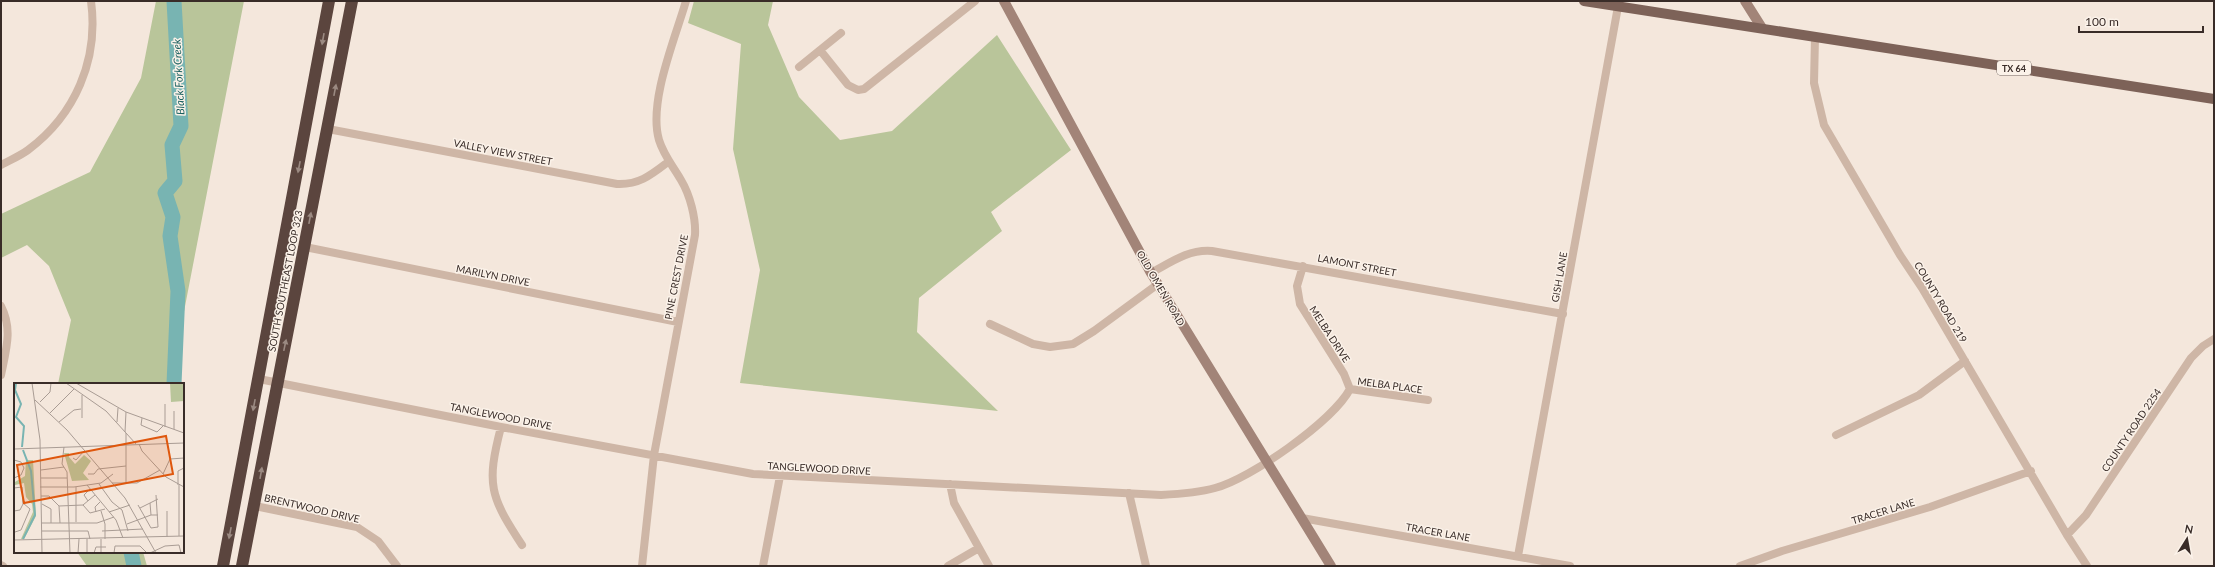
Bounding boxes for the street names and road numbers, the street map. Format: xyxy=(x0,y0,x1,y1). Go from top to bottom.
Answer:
road number: TX 64 xyxy=(1997,61,2031,75)
street label: VALLEY VIEW STREET xyxy=(453,137,553,167)
street label: SOUTH SOUTHEAST LOOP 323 xyxy=(265,209,305,353)
street label: PINE CREST DRIVE xyxy=(662,233,690,321)
street label: OLD OMEN ROAD xyxy=(1135,248,1188,328)
street label: LAMONT STREET xyxy=(1317,251,1398,279)
street label: GISH LANE xyxy=(1549,251,1569,303)
street label: COUNTY ROAD 219 xyxy=(1912,259,1970,345)
street label: MARILYN DRIVE xyxy=(455,262,531,288)
street label: MELBA DRIVE xyxy=(1307,304,1353,365)
street label: MELBA PLACE xyxy=(1357,374,1424,396)
street label: COUNTY ROAD 2254 xyxy=(2099,386,2163,474)
street label: TANGLEWOOD DRIVE xyxy=(449,400,553,432)
street label: TANGLEWOOD DRIVE xyxy=(767,459,871,477)
street label: BRENTWOOD DRIVE xyxy=(263,491,361,525)
street label: TRACER LANE xyxy=(1850,496,1916,526)
street label: TRACER LANE xyxy=(1405,520,1471,544)

